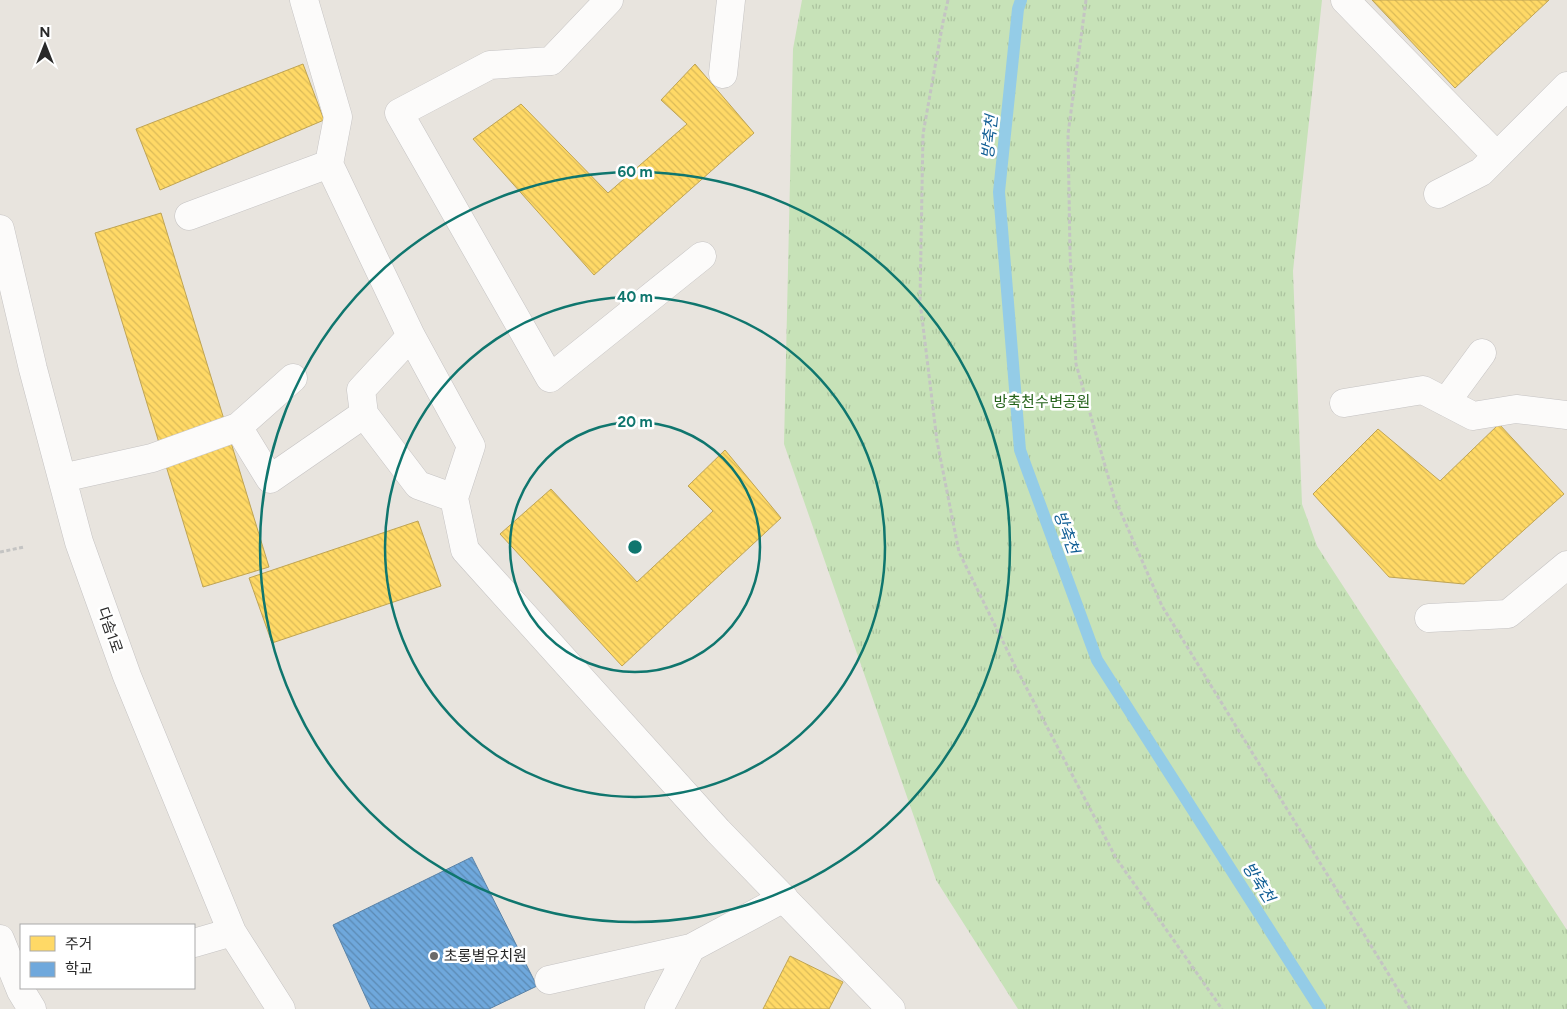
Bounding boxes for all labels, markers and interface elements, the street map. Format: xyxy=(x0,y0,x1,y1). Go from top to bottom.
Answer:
north arrow xyxy=(20,20,70,70)
text: N xyxy=(40,24,50,41)
water label: 방축천 xyxy=(978,112,1001,160)
text: 60 m xyxy=(617,163,653,181)
text: 40 m xyxy=(617,288,653,306)
park label: 방축천수변공원 xyxy=(994,393,1090,411)
text: 20 m xyxy=(617,413,653,431)
water label: 방축천 xyxy=(1050,508,1084,558)
centre of rings xyxy=(626,538,644,556)
street label: 다솜1로 xyxy=(94,605,126,655)
water label: 방축천 xyxy=(1239,859,1280,908)
legend xyxy=(20,924,195,989)
text: 주거 xyxy=(65,935,93,953)
place label: 초롱별유치원 xyxy=(444,947,527,965)
marker: 초롱별유치원 xyxy=(428,950,440,962)
text: 학교 xyxy=(65,960,93,978)

